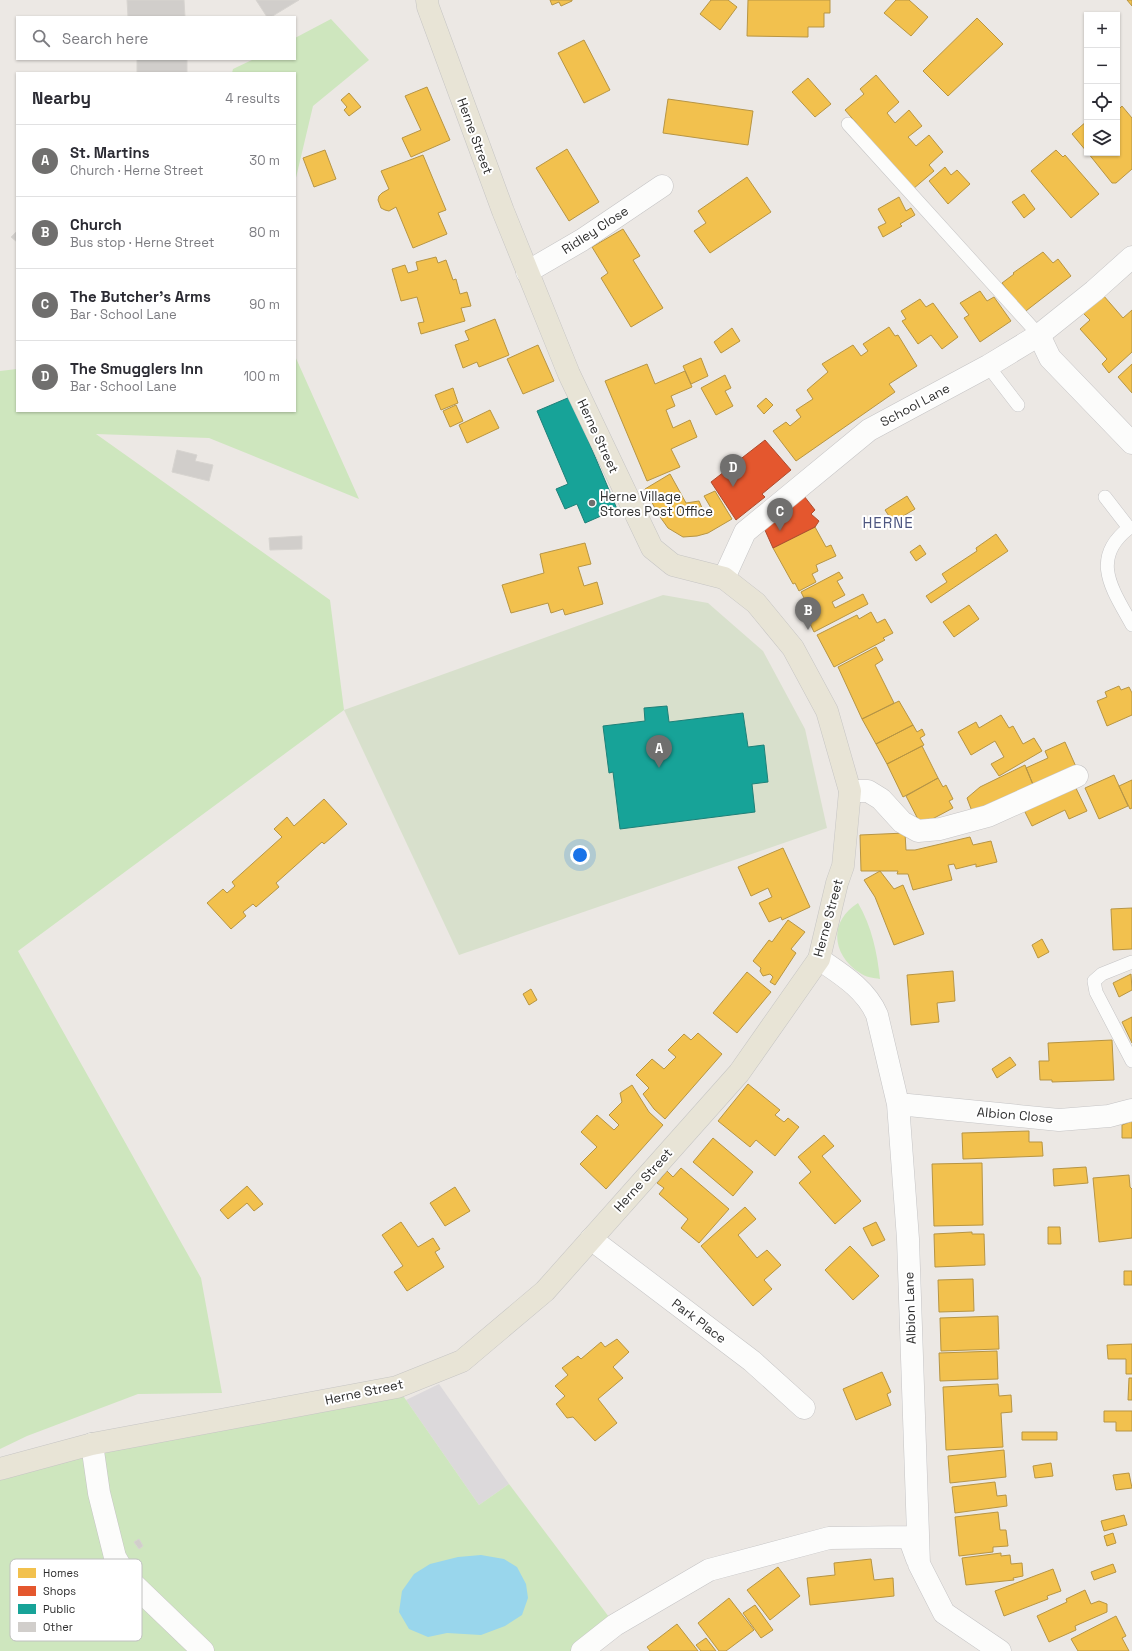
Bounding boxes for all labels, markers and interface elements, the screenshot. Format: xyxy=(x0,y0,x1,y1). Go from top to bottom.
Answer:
map controls xyxy=(1084,12,1120,156)
button: + xyxy=(1084,12,1120,48)
search box xyxy=(16,16,296,60)
icon: search xyxy=(30,27,52,49)
text: Search here xyxy=(62,29,148,48)
button: − xyxy=(1084,48,1120,84)
button: locate xyxy=(1084,84,1120,120)
text: Nearby xyxy=(32,87,91,109)
text: 4 results xyxy=(225,90,280,107)
street label: Herne Street xyxy=(453,96,497,176)
button: layers xyxy=(1084,120,1120,156)
text: St. Martins xyxy=(70,143,150,162)
text: A xyxy=(41,152,49,169)
text: 30 m xyxy=(249,152,280,169)
text: Church · Herne Street xyxy=(70,162,204,179)
street label: Ridley Close xyxy=(558,202,632,258)
text: Church xyxy=(70,215,122,234)
text: B xyxy=(41,224,49,241)
text: 80 m xyxy=(249,224,280,241)
text: Bus stop · Herne Street xyxy=(70,234,215,251)
text: The Butcher's Arms xyxy=(70,287,211,306)
text: C xyxy=(41,296,49,313)
text: 90 m xyxy=(249,296,280,313)
text: Bar · School Lane xyxy=(70,306,177,323)
text: The Smugglers Inn xyxy=(70,359,203,378)
text: D xyxy=(41,368,49,385)
text: 100 m xyxy=(243,368,280,385)
text: Bar · School Lane xyxy=(70,378,177,395)
street label: School Lane xyxy=(877,380,953,430)
street label: Herne Street xyxy=(573,396,623,476)
pin: D xyxy=(720,454,746,487)
place label: Herne Village Stores Post Office xyxy=(600,488,713,520)
marker: Herne Village Stores Post Office xyxy=(587,498,597,508)
pin: C xyxy=(767,498,793,531)
district label: HERNE xyxy=(862,513,914,532)
pin: B xyxy=(795,597,821,630)
pin: A xyxy=(646,735,672,768)
your location xyxy=(570,845,590,865)
street label: Herne Street xyxy=(809,877,847,959)
street label: Albion Close xyxy=(976,1103,1054,1127)
street label: Herne Street xyxy=(610,1145,676,1215)
street label: Albion Lane xyxy=(900,1271,920,1345)
street label: Park Place xyxy=(668,1295,730,1347)
street label: Herne Street xyxy=(323,1375,405,1409)
legend xyxy=(10,1559,142,1641)
text: Homes xyxy=(43,1566,79,1580)
text: Shops xyxy=(43,1584,76,1598)
text: Public xyxy=(43,1602,75,1616)
text: Other xyxy=(43,1620,73,1634)

